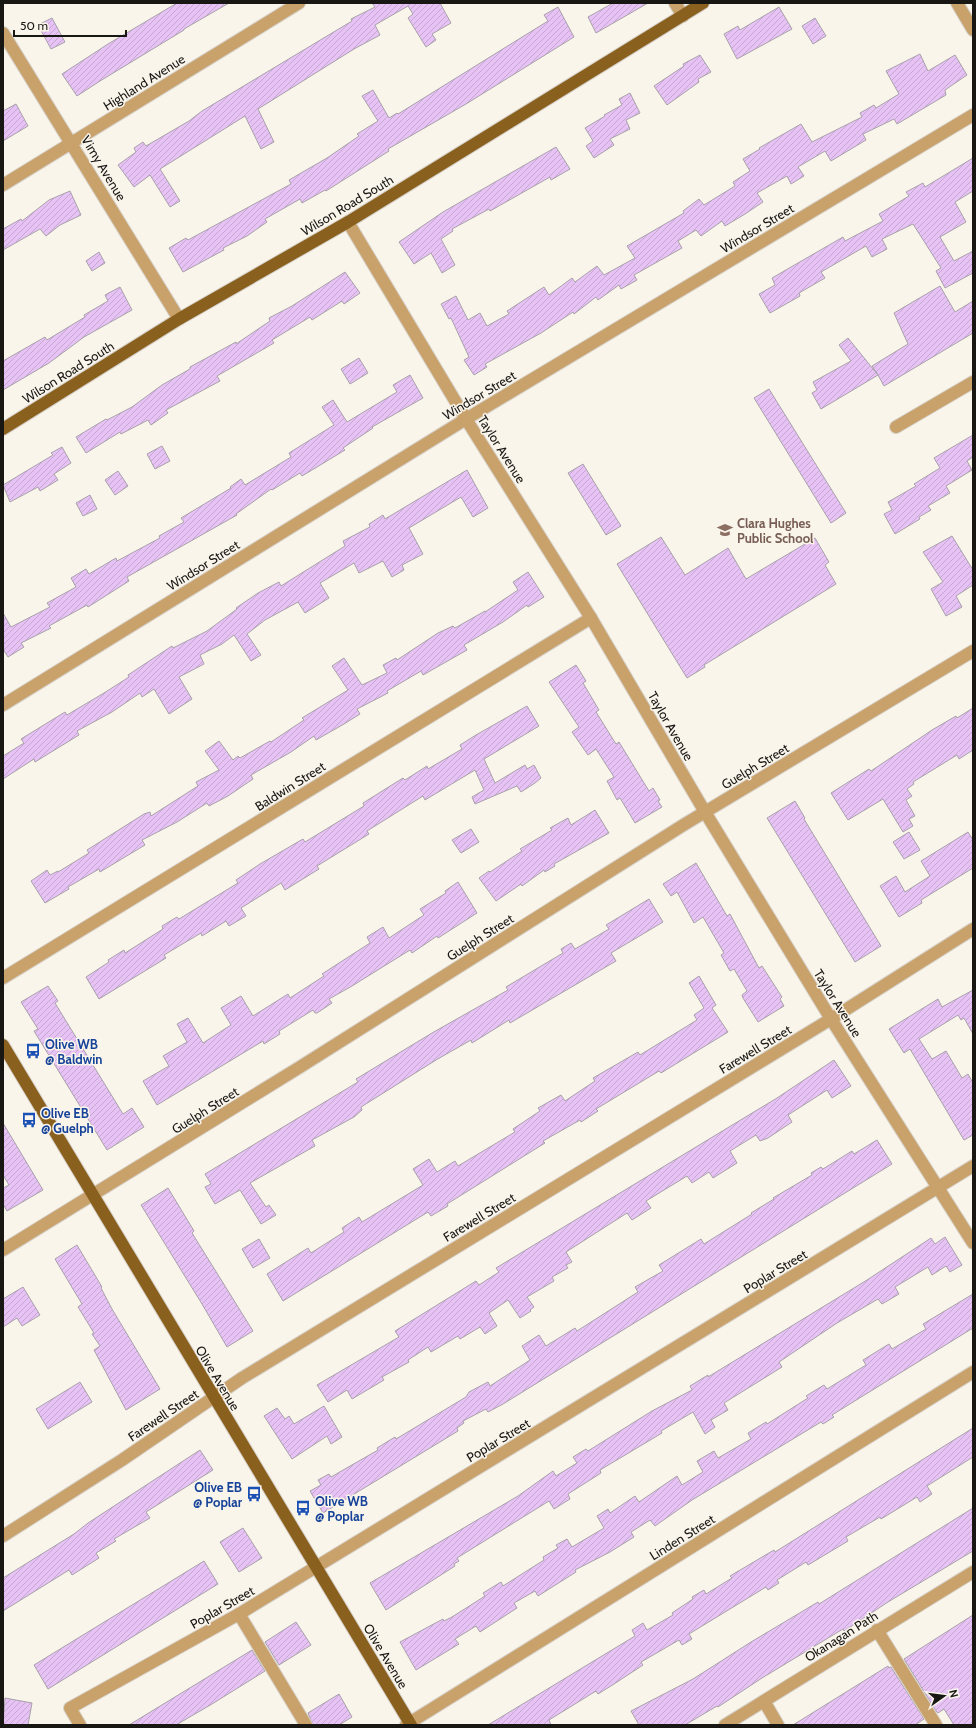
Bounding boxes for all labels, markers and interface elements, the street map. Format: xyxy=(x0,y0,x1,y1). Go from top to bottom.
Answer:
scale bar xyxy=(14,12,126,38)
text: 50 m xyxy=(20,18,48,33)
street label: Highland Avenue xyxy=(100,50,188,114)
street label: Vimy Avenue xyxy=(78,133,130,204)
street label: Wilson Road South xyxy=(298,171,396,239)
street label: Windsor Street xyxy=(718,200,797,256)
street label: Wilson Road South xyxy=(19,337,117,407)
street label: Windsor Street xyxy=(440,367,519,423)
street label: Taylor Avenue xyxy=(475,412,529,486)
place label: Clara Hughes Public School xyxy=(737,515,814,546)
school or university icon: Clara Hughes Public School xyxy=(716,521,734,539)
street label: Windsor Street xyxy=(164,536,243,594)
street label: Taylor Avenue xyxy=(645,689,697,764)
street label: Guelph Street xyxy=(718,739,792,792)
street label: Baldwin Street xyxy=(252,758,329,814)
street label: Guelph Street xyxy=(444,910,517,964)
street label: Taylor Avenue xyxy=(811,966,865,1040)
street label: Farewell Street xyxy=(716,1021,795,1077)
place label: Olive WB @ Baldwin xyxy=(45,1036,102,1067)
bus stop icon: Olive WB @ Baldwin xyxy=(24,1042,42,1060)
street label: Guelph Street xyxy=(169,1083,242,1137)
place label: Olive EB @ Guelph xyxy=(41,1105,94,1136)
bus stop icon: Olive EB @ Guelph xyxy=(20,1111,38,1129)
street label: Farewell Street xyxy=(440,1189,519,1245)
street label: Poplar Street xyxy=(740,1245,810,1296)
street label: Olive Avenue xyxy=(192,1343,244,1414)
street label: Farewell Street xyxy=(125,1385,202,1444)
street label: Poplar Street xyxy=(463,1414,533,1465)
place label: Olive EB @ Poplar xyxy=(193,1479,243,1510)
bus stop icon: Olive EB @ Poplar xyxy=(245,1485,263,1503)
place label: Olive WB @ Poplar xyxy=(315,1493,368,1524)
bus stop icon: Olive WB @ Poplar xyxy=(294,1499,312,1517)
street label: Linden Street xyxy=(646,1510,718,1563)
street label: Poplar Street xyxy=(187,1582,257,1632)
street label: Okanagan Path xyxy=(802,1607,880,1665)
street label: Olive Avenue xyxy=(360,1621,412,1692)
north arrow xyxy=(924,1676,964,1716)
text: N xyxy=(946,1688,961,1699)

